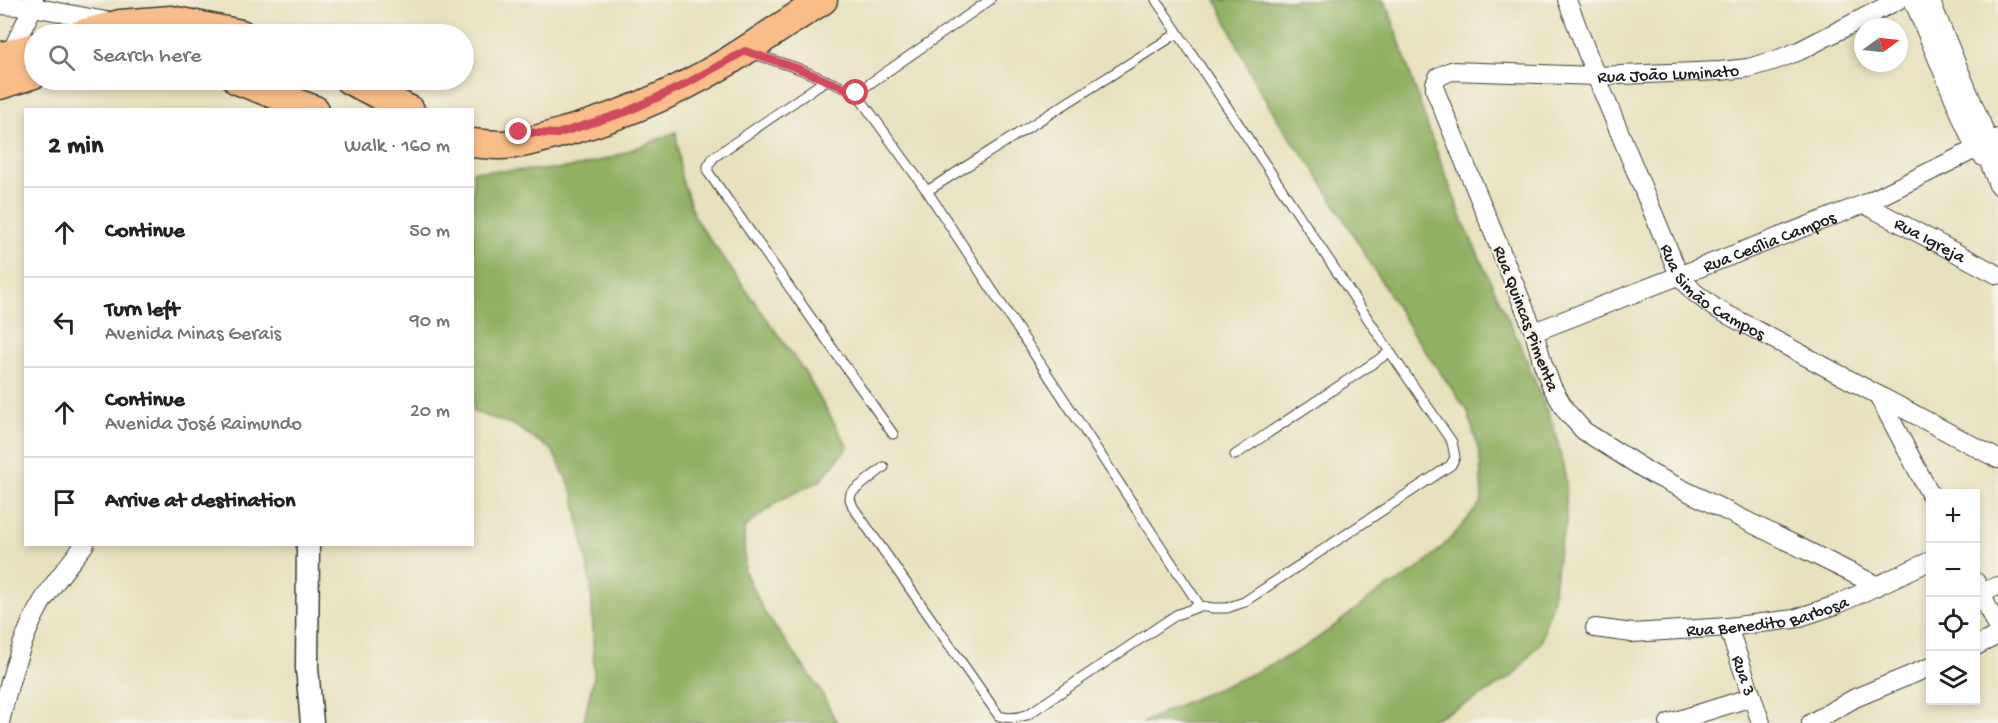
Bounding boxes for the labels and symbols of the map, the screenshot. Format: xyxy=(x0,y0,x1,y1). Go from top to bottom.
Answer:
north arrow xyxy=(1854,18,1908,72)
street label: Rua João Luminato xyxy=(1597,61,1740,89)
route start xyxy=(842,79,868,105)
route end xyxy=(505,118,531,144)
street label: Rua Cecília Campos xyxy=(1700,207,1841,278)
street label: Rua Igreja xyxy=(1890,214,1969,269)
street label: Rua Simão Campos xyxy=(1654,241,1769,347)
street label: Rua Quincas Pimenta xyxy=(1487,243,1562,395)
street label: Rua Benedito Barbosa xyxy=(1686,592,1853,643)
street label: Rua 3 xyxy=(1726,653,1759,699)

